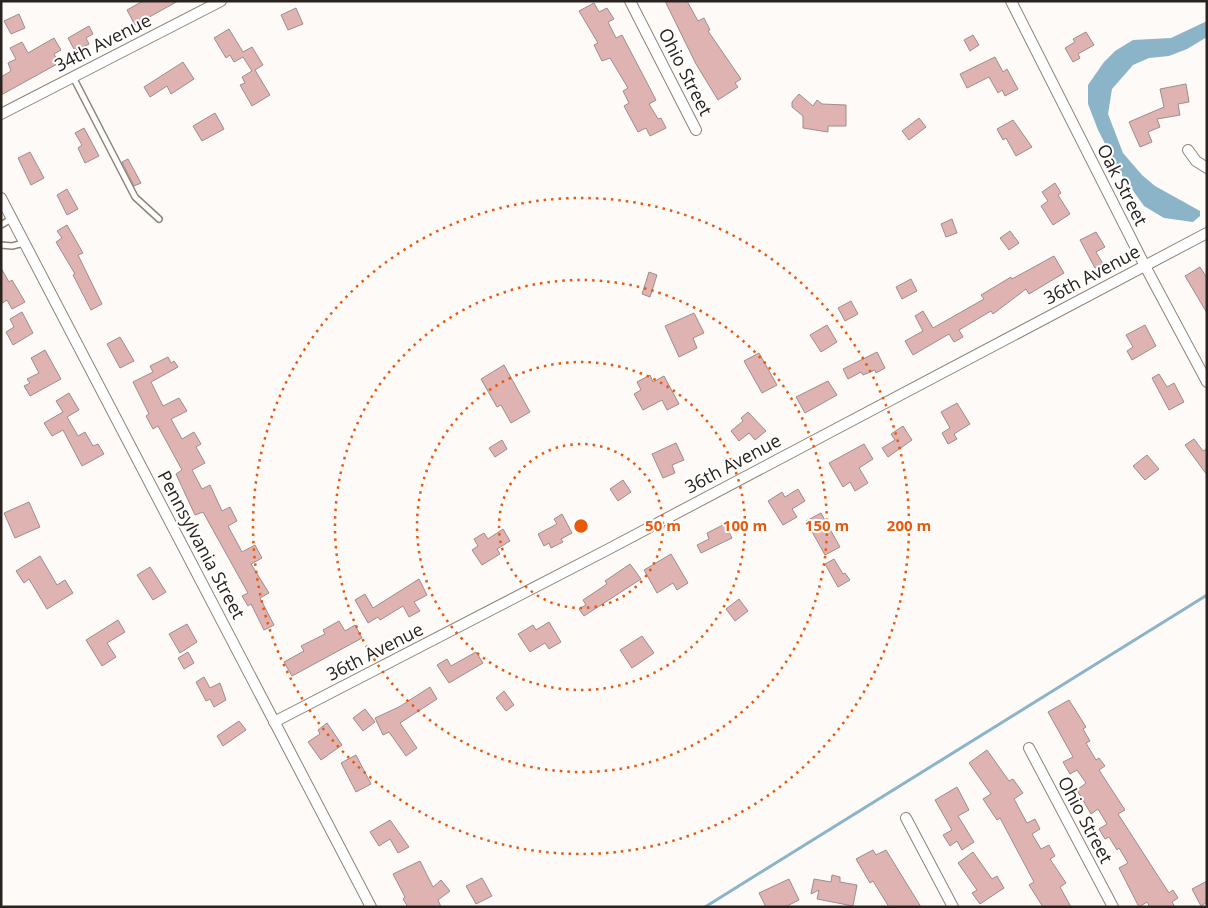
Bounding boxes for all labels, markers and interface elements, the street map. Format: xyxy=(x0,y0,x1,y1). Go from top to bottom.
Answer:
street label: 34th Avenue xyxy=(50,7,155,77)
street label: Ohio Street xyxy=(654,24,718,119)
street label: Oak Street xyxy=(1092,140,1154,229)
street label: 36th Avenue xyxy=(1039,239,1144,309)
street label: 36th Avenue xyxy=(680,428,785,498)
street label: Pennsylvania Street xyxy=(153,466,251,623)
text: 50 m xyxy=(645,515,681,535)
text: 100 m xyxy=(723,515,767,535)
text: 150 m xyxy=(805,515,849,535)
text: 200 m xyxy=(887,515,931,535)
centre of rings xyxy=(572,517,590,535)
street label: 36th Avenue xyxy=(322,616,427,686)
street label: Ohio Street xyxy=(1053,772,1119,867)

